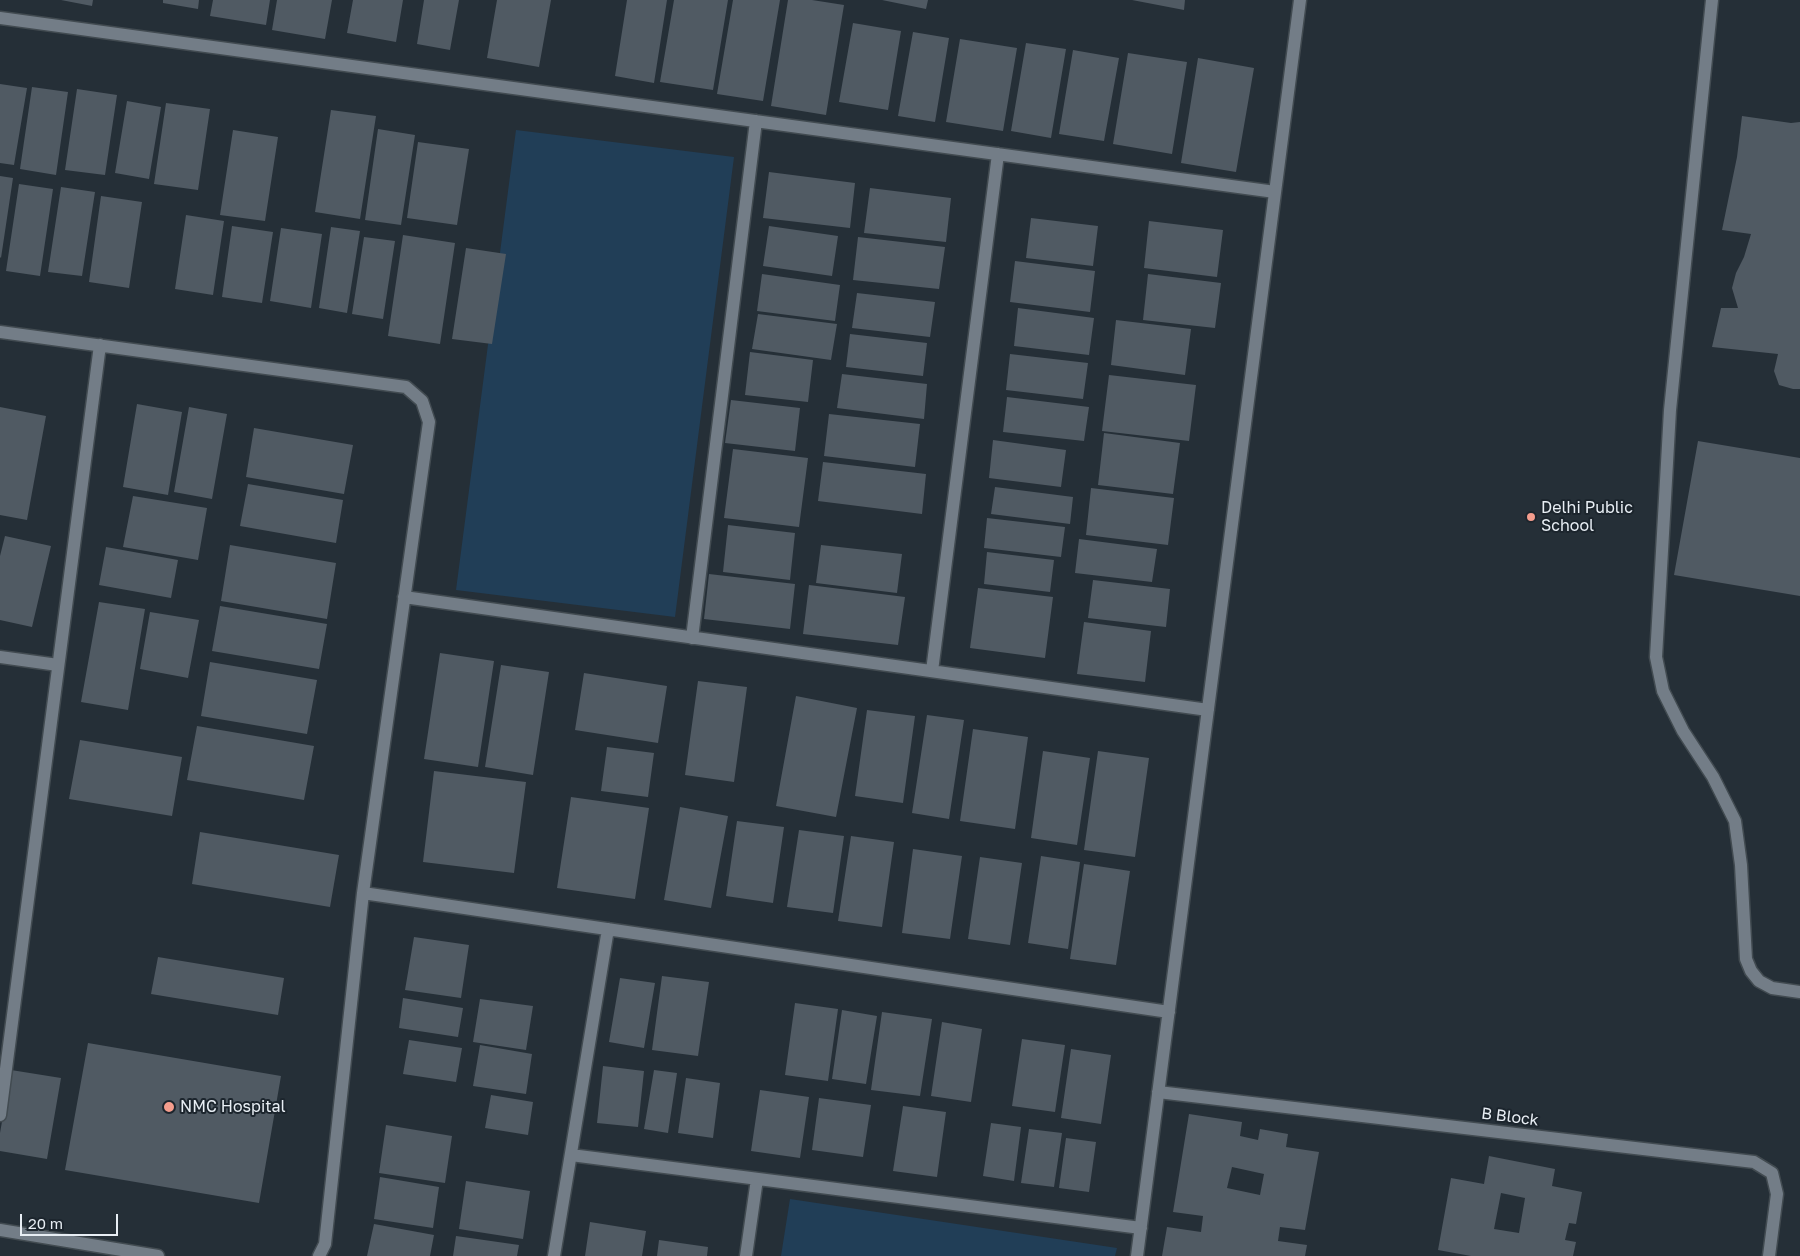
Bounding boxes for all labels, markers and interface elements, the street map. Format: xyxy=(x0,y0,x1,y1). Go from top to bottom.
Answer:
place label: Delhi Public School xyxy=(1541,498,1633,536)
marker: Delhi Public School xyxy=(1525,511,1537,523)
place label: NMC Hospital xyxy=(180,1097,286,1117)
marker: NMC Hospital xyxy=(162,1100,176,1114)
street label: B Block xyxy=(1480,1104,1540,1130)
scale bar xyxy=(22,1204,120,1236)
text: 20 m xyxy=(28,1214,63,1232)

